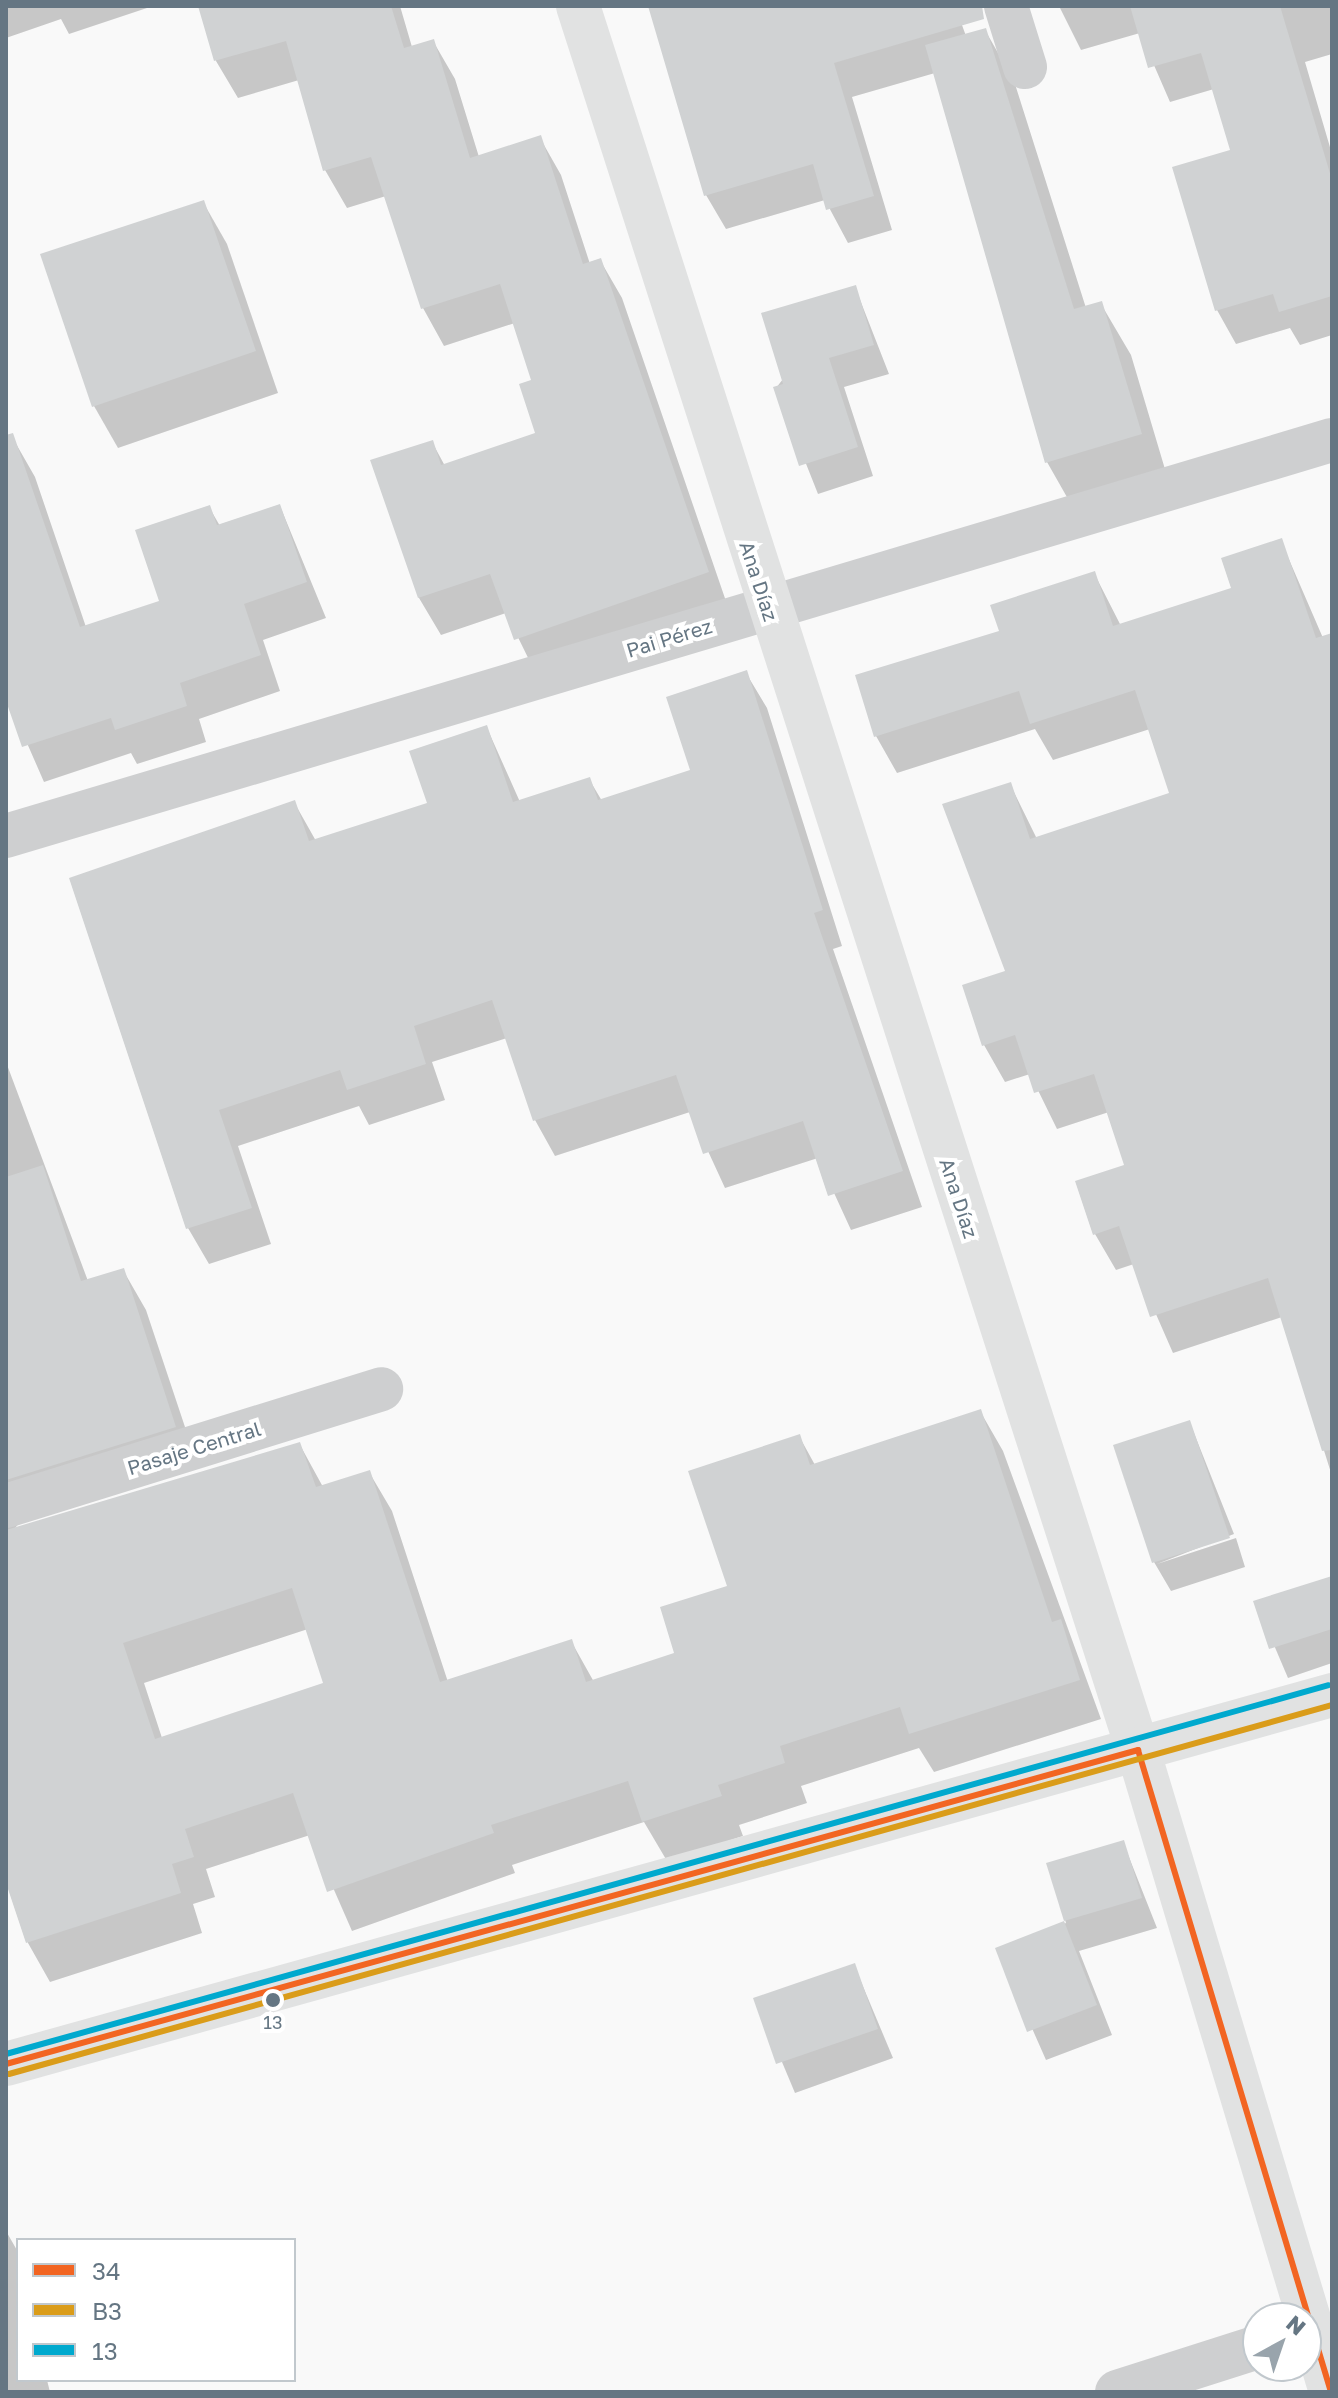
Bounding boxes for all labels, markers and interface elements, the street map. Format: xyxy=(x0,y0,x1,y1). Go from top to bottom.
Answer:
street label: Ana Díaz xyxy=(735,538,783,624)
street label: Pai Pérez xyxy=(623,614,715,662)
street label: Ana Díaz xyxy=(935,1155,983,1241)
street label: Pasaje Central xyxy=(124,1416,264,1480)
marker: 13 xyxy=(265,1992,281,2008)
place label: 13 xyxy=(263,2011,283,2033)
legend xyxy=(16,2238,296,2382)
text: 34 xyxy=(92,2256,121,2285)
text: B3 xyxy=(92,2296,122,2325)
north arrow xyxy=(1242,2302,1322,2382)
text: N xyxy=(1281,2309,1312,2340)
text: 13 xyxy=(92,2336,118,2365)

